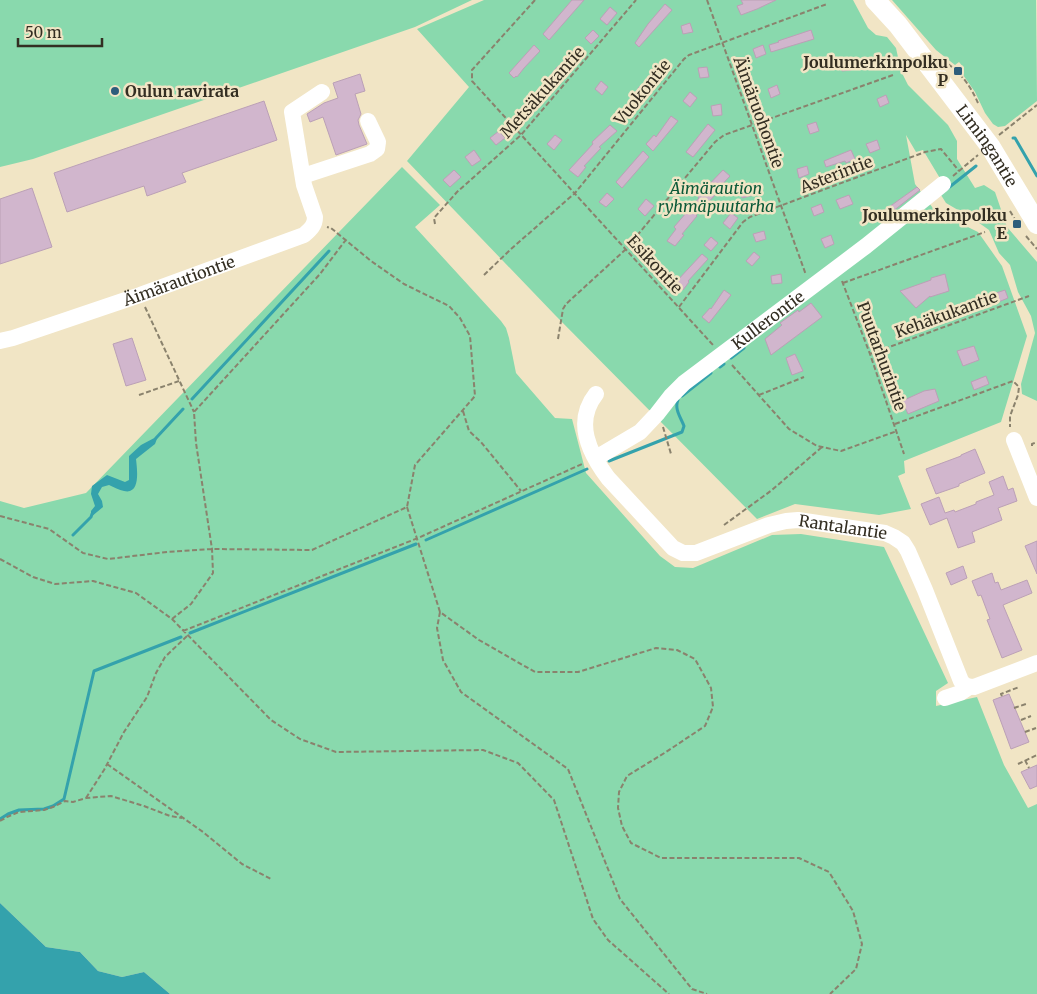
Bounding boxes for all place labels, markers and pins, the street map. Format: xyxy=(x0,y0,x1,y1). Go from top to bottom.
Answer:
place label: Joulumerkinpolku P xyxy=(802,52,948,90)
marker: Joulumerkinpolku P xyxy=(952,65,964,77)
place label: Oulun ravirata xyxy=(125,81,239,101)
marker: Oulun ravirata xyxy=(109,85,121,97)
place label: Joulumerkinpolku E xyxy=(861,205,1008,243)
marker: Joulumerkinpolku E xyxy=(1011,218,1023,230)

